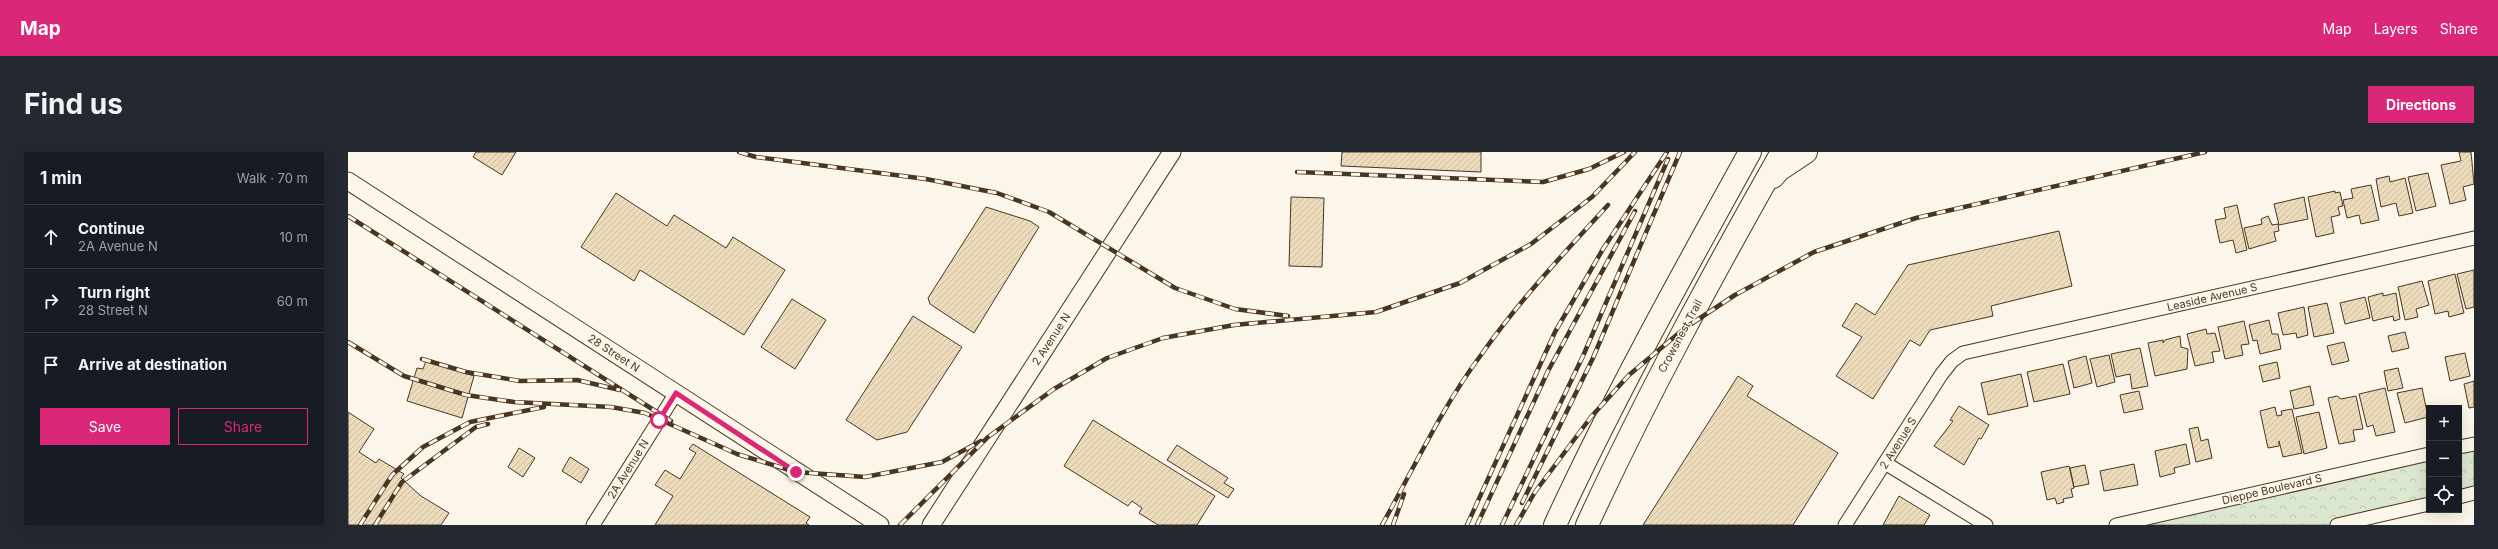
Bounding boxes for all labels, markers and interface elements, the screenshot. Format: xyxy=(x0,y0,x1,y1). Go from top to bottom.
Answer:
text: Map xyxy=(20,17,61,40)
text: Map xyxy=(2323,20,2352,37)
text: Layers xyxy=(2374,20,2418,37)
text: Share xyxy=(2440,20,2478,37)
button: Directions xyxy=(2368,86,2474,123)
text: Find us xyxy=(24,87,123,121)
text: 1 min xyxy=(40,168,82,188)
text: Walk · 70 m xyxy=(237,170,308,186)
text: Continue xyxy=(78,219,145,238)
icon: ahead xyxy=(40,226,62,248)
text: 10 m xyxy=(279,229,308,245)
text: 2A Avenue N xyxy=(78,238,158,254)
street label: Leaside Avenue S xyxy=(2165,280,2259,314)
text: Turn right xyxy=(78,283,150,302)
icon: right xyxy=(40,290,62,312)
text: 60 m xyxy=(277,293,308,309)
street label: Crowsnest Trail xyxy=(1655,297,1705,375)
text: 28 Street N xyxy=(78,302,148,318)
street label: 2 Avenue N xyxy=(1029,310,1073,368)
street label: 28 Street N xyxy=(585,331,643,375)
icon: arrive xyxy=(40,354,62,376)
text: Arrive at destination xyxy=(78,355,227,374)
map controls xyxy=(2426,405,2462,513)
button: + xyxy=(2426,405,2462,441)
button: Save xyxy=(40,408,170,445)
button: Share xyxy=(178,408,308,445)
route start xyxy=(650,411,668,429)
street label: 2 Avenue S xyxy=(1877,414,1919,472)
street label: 2A Avenue N xyxy=(604,437,652,501)
button: − xyxy=(2426,441,2462,477)
route end xyxy=(787,463,805,481)
street label: Dieppe Boulevard S xyxy=(2221,471,2323,507)
button: locate xyxy=(2426,477,2462,513)

